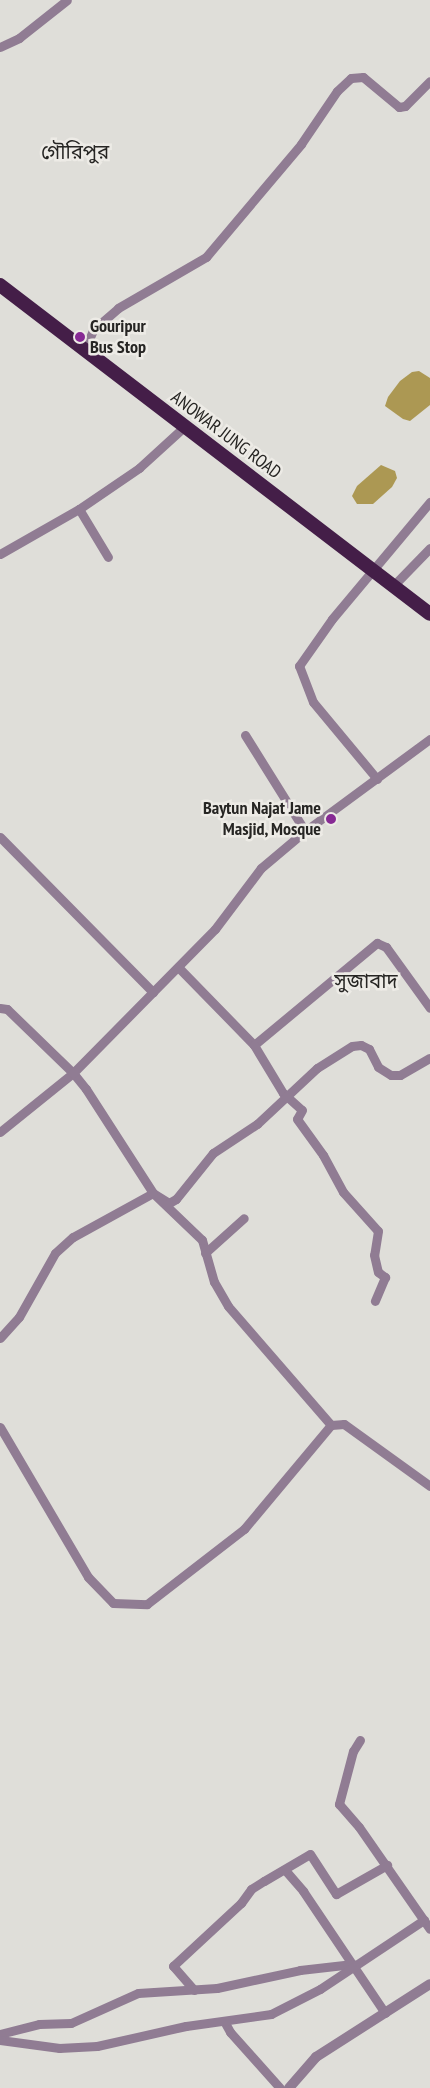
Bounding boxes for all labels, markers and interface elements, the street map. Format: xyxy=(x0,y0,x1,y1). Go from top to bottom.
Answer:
district label: গৌরিপুর xyxy=(41,140,109,164)
place label: Gouripur Bus Stop xyxy=(90,316,146,358)
marker: Gouripur Bus Stop xyxy=(74,331,86,343)
street label: ANOWAR JUNG ROAD xyxy=(167,387,285,483)
place label: Baytun Najat Jame Masjid, Mosque xyxy=(203,798,321,841)
marker: Baytun Najat Jame Masjid, Mosque xyxy=(325,813,337,825)
district label: সুজাবাদ xyxy=(334,969,398,993)

